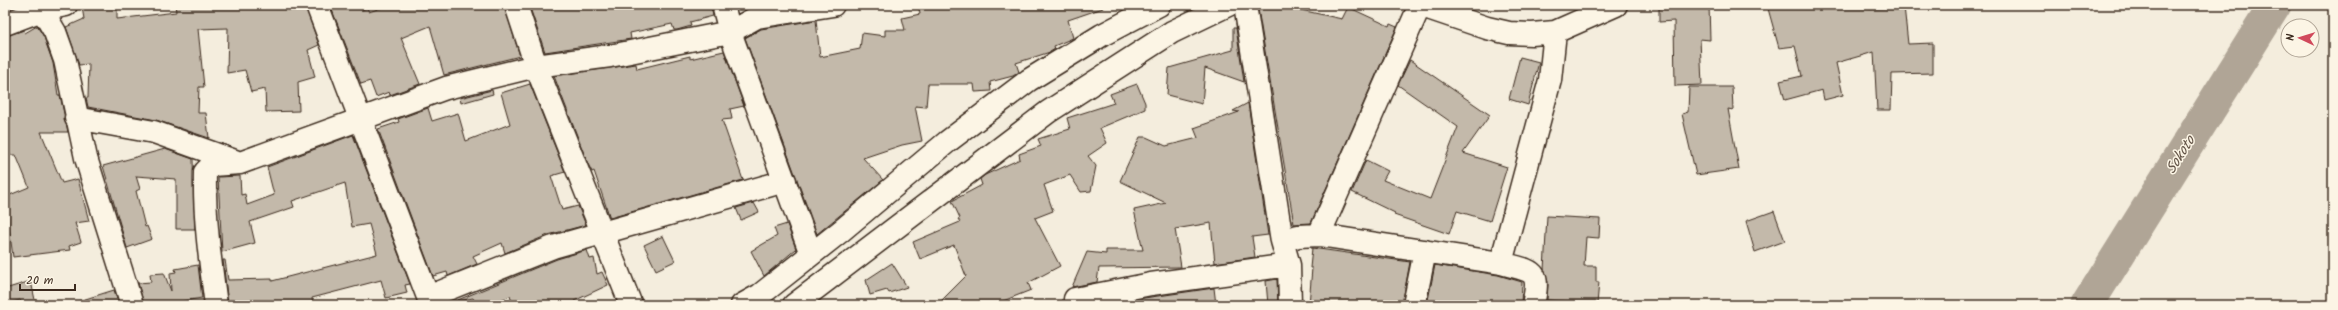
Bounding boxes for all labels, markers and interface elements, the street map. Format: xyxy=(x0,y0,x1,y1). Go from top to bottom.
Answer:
north arrow xyxy=(2280,18,2320,58)
text: N xyxy=(2282,33,2300,41)
water label: Sokoto xyxy=(2160,130,2203,179)
scale bar xyxy=(20,266,75,292)
text: 20 m xyxy=(26,271,54,290)

